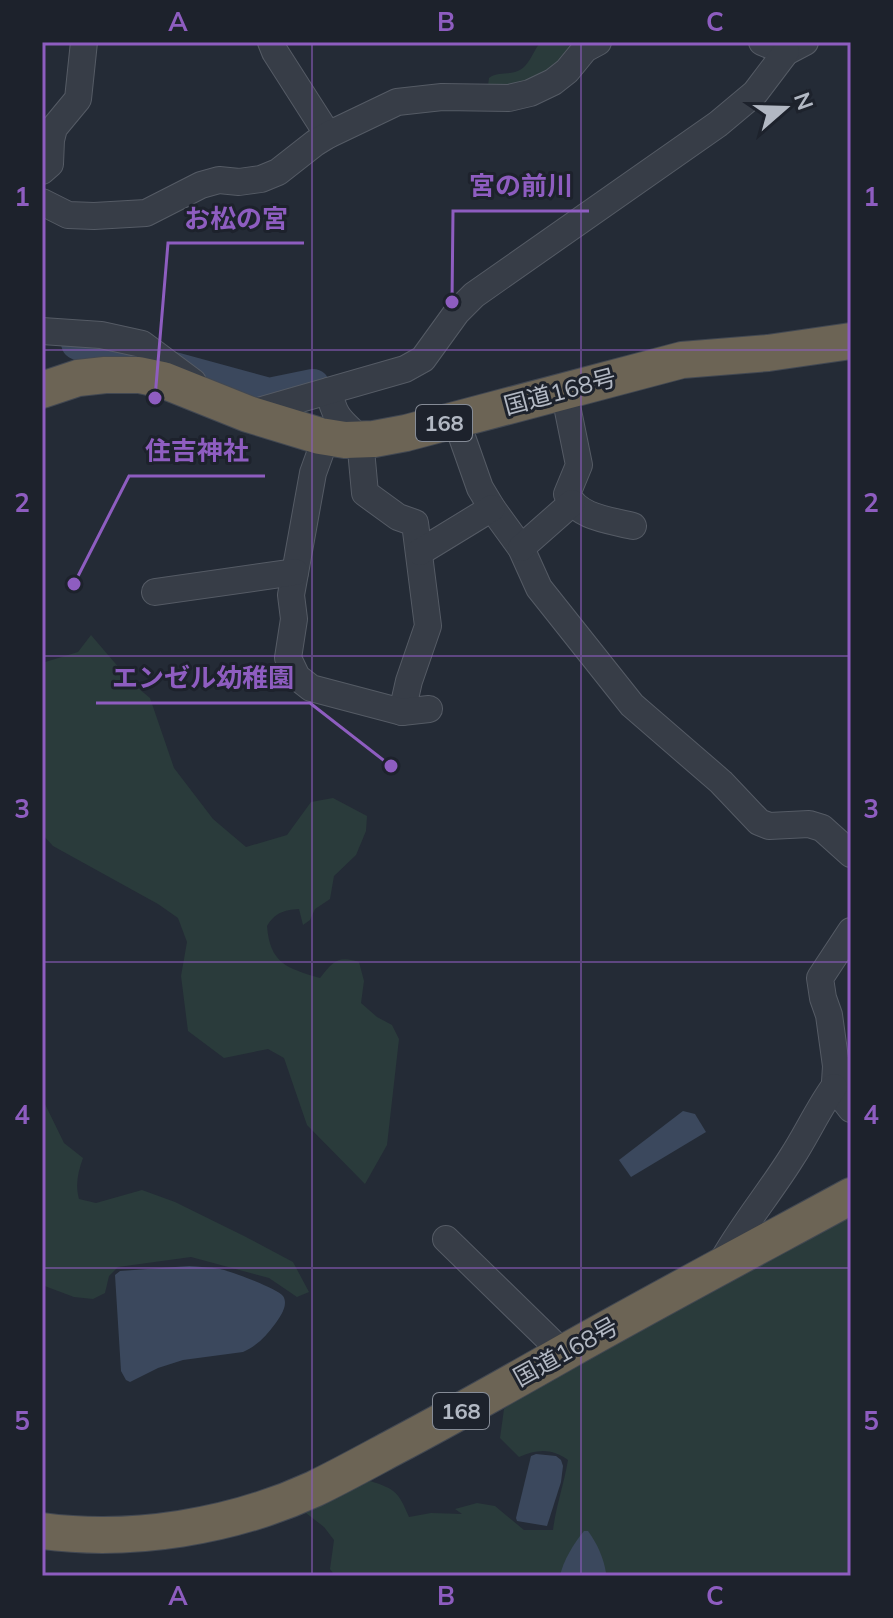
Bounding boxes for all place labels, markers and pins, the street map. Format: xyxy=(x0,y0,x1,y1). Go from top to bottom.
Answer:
callout: 宮の前川 xyxy=(453,161,589,211)
callout: お松の宮 xyxy=(168,193,304,243)
callout: 住吉神社 xyxy=(129,426,265,476)
callout: エンゼル幼稚園 xyxy=(96,653,310,703)

